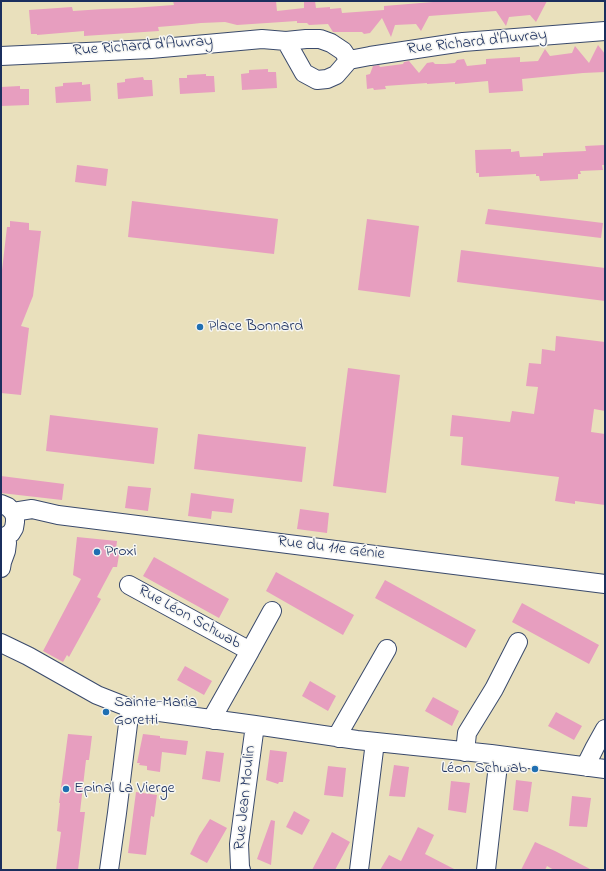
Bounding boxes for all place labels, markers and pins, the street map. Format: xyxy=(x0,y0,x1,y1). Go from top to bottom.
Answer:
place label: Place Bonnard xyxy=(208,317,303,337)
marker: Place Bonnard xyxy=(195,322,205,332)
place label: Proxi xyxy=(105,542,137,562)
marker: Proxi xyxy=(92,547,102,557)
place label: Sainte-Maria Goretti xyxy=(114,693,197,731)
marker: Sainte-Maria Goretti xyxy=(101,707,111,717)
place label: Léon Schwab xyxy=(441,759,527,779)
marker: Léon Schwab xyxy=(530,764,540,774)
place label: Epinal La Vierge xyxy=(74,779,175,799)
marker: Epinal La Vierge xyxy=(61,784,71,794)

